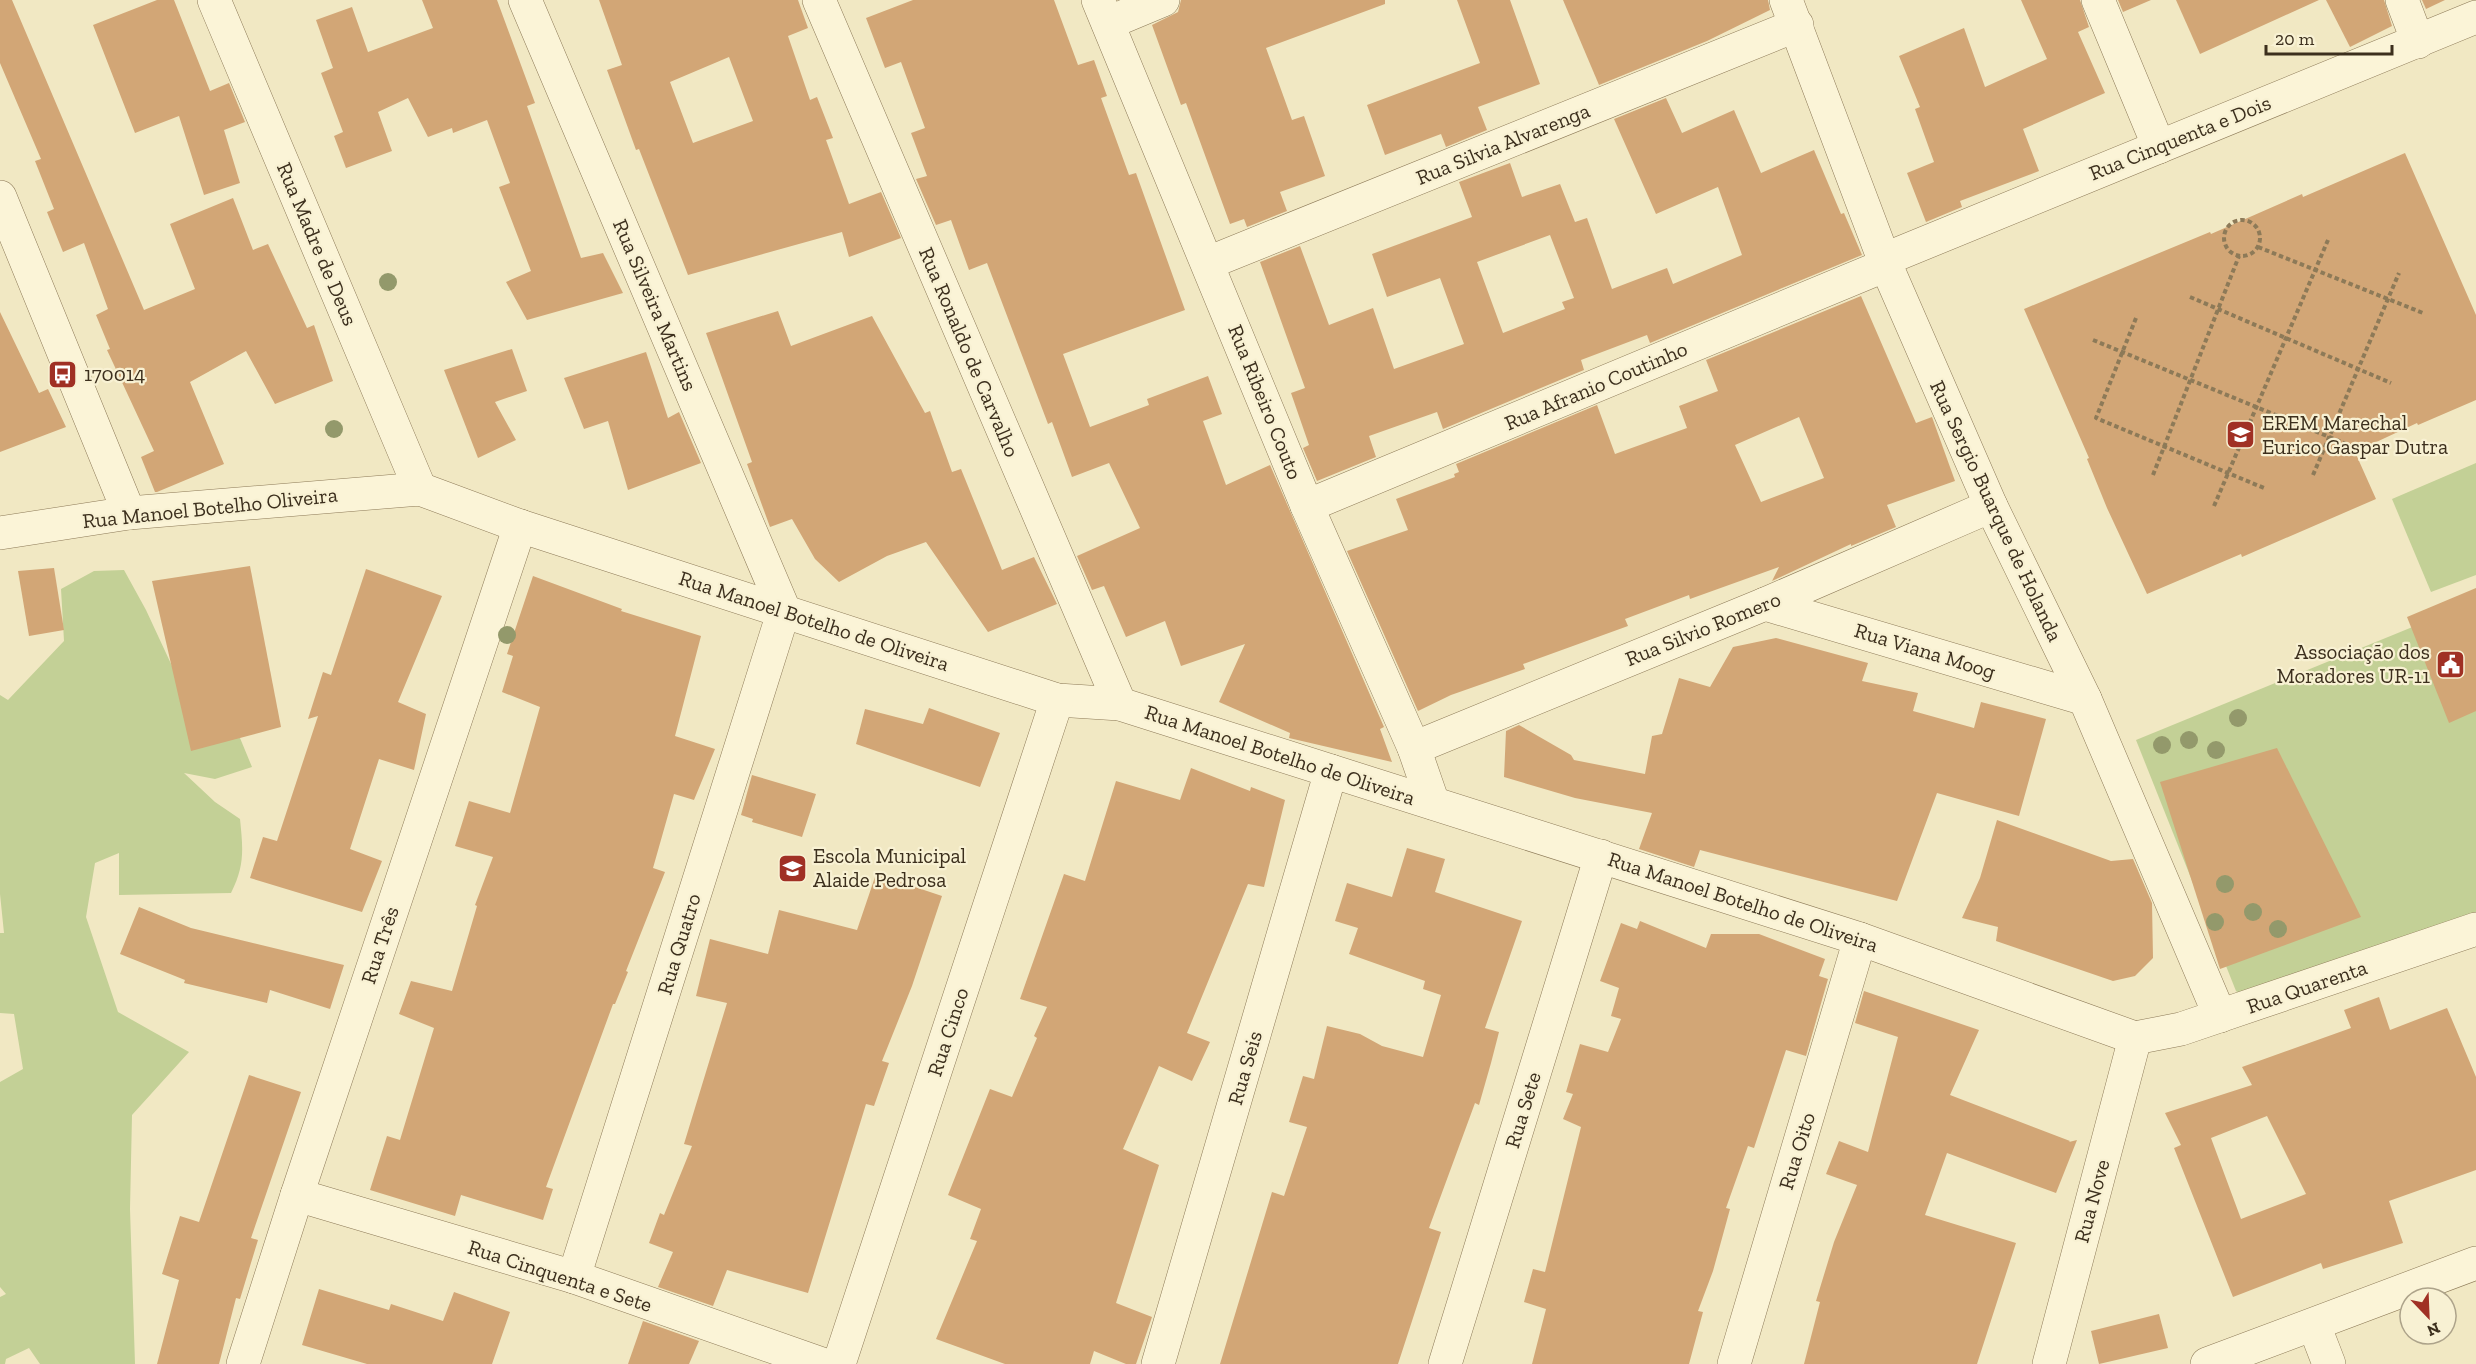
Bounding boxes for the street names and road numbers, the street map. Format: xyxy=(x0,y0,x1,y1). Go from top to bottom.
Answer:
street label: Rua Cinquenta e Dois xyxy=(2085,90,2274,185)
street label: Rua Silvia Alvarenga xyxy=(1412,97,1593,190)
street label: Rua Madre de Deus xyxy=(272,158,363,329)
street label: Rua Silveira Martins xyxy=(608,215,703,394)
street label: Rua Ronaldo de Carvalho xyxy=(914,243,1025,461)
street label: Rua Ribeiro Couto xyxy=(1223,321,1308,483)
street label: Rua Afranio Coutinho xyxy=(1501,336,1691,435)
street label: Rua Sergio Buarque de Holanda xyxy=(1925,376,2068,645)
street label: Rua Manoel Botelho Oliveira xyxy=(81,482,339,533)
street label: Rua Manoel Botelho de Oliveira xyxy=(676,565,952,676)
street label: Rua Silvio Romero xyxy=(1622,586,1784,671)
street label: Rua Viana Moog xyxy=(1852,617,1999,684)
street label: Rua Manoel Botelho de Oliveira xyxy=(1142,699,1418,810)
street label: Rua Manoel Botelho de Oliveira xyxy=(1605,846,1881,957)
street label: Rua Quatro xyxy=(651,890,706,997)
street label: Rua Três xyxy=(355,903,404,987)
street label: Rua Quarenta xyxy=(2243,954,2370,1019)
street label: Rua Cinco xyxy=(921,984,974,1079)
street label: Rua Seis xyxy=(1222,1028,1267,1108)
street label: Rua Sete xyxy=(1499,1069,1546,1151)
street label: Rua Oito xyxy=(1773,1109,1820,1192)
street label: Rua Nove xyxy=(2068,1156,2115,1245)
street label: Rua Cinquenta e Sete xyxy=(465,1234,655,1317)

